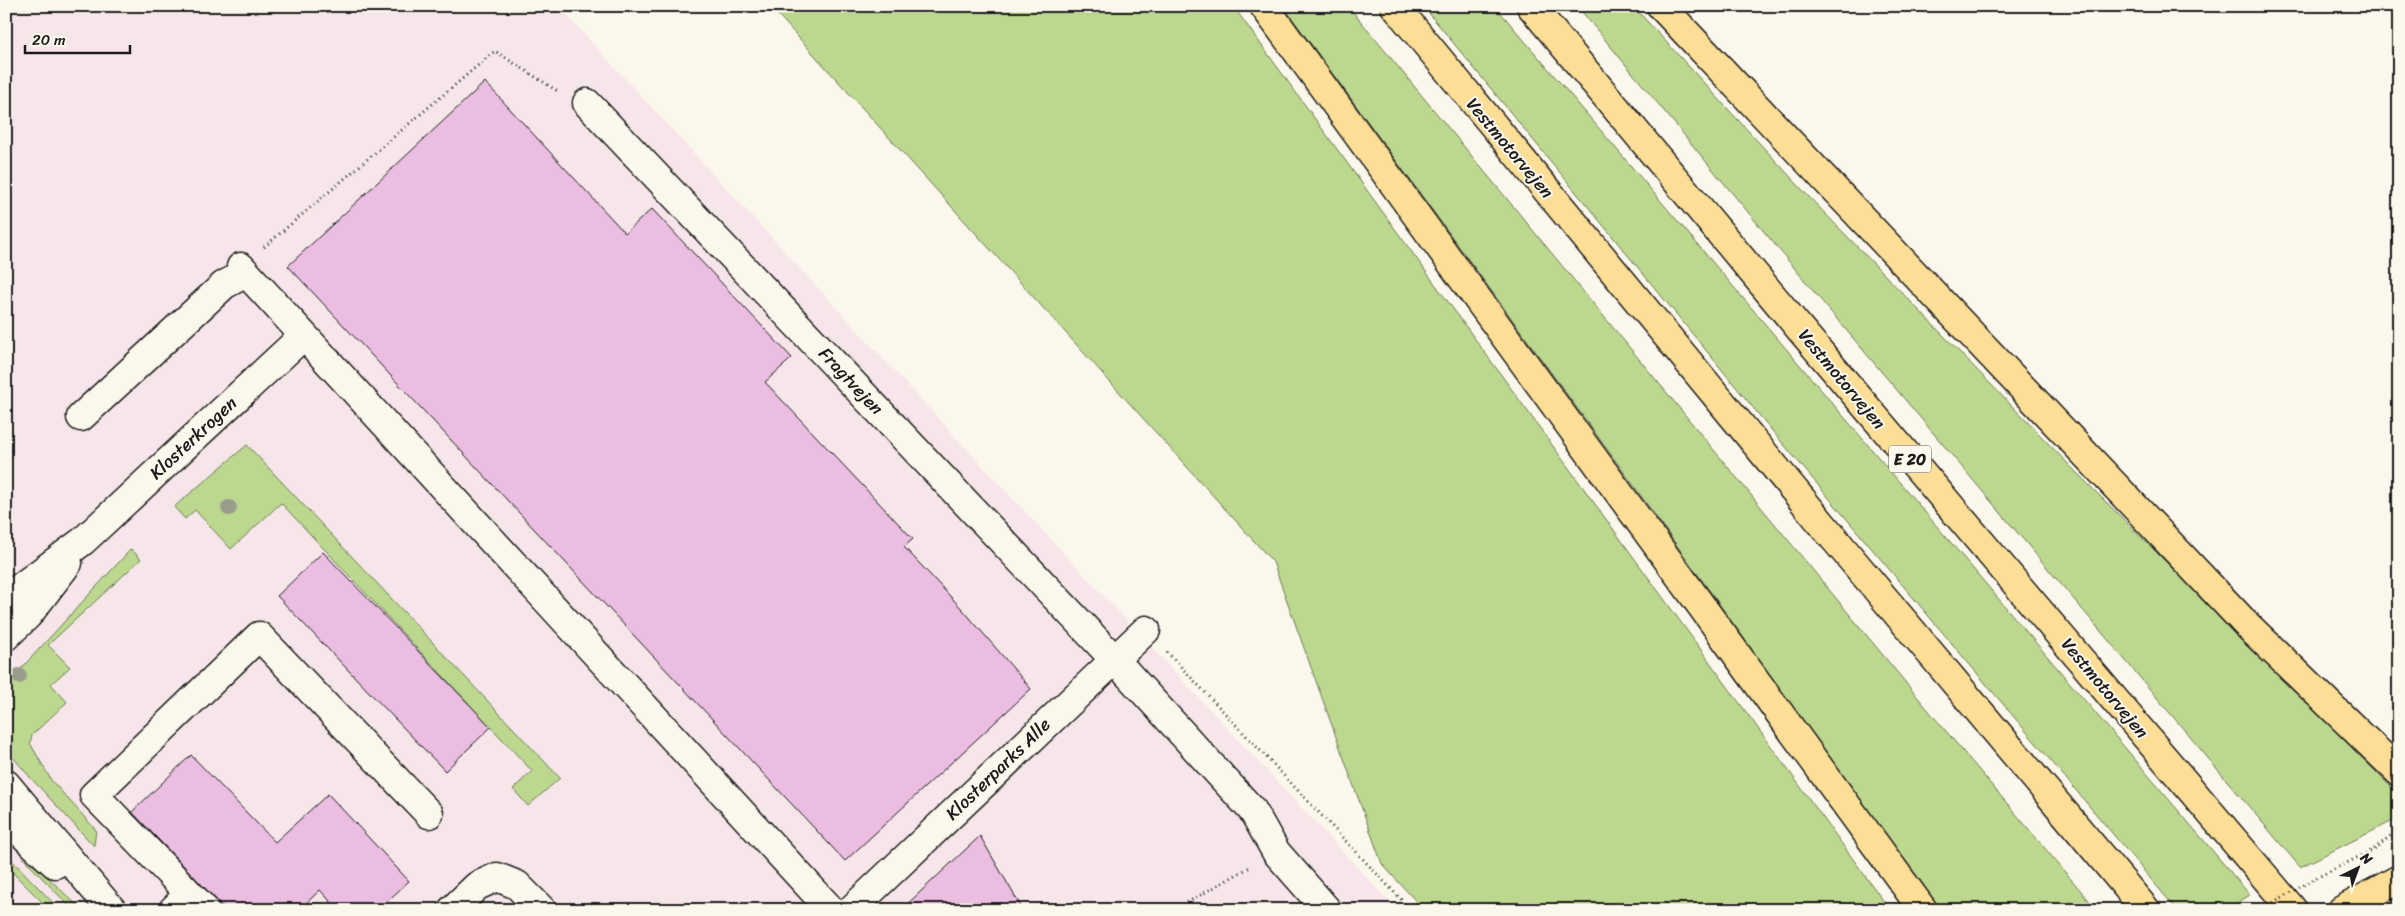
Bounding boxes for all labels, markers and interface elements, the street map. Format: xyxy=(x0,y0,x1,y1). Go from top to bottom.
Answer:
scale bar xyxy=(25,22,130,54)
text: 20 m xyxy=(32,27,66,53)
street label: Vestmotorvejen xyxy=(1458,90,1562,206)
street label: Vestmotorvejen xyxy=(1790,321,1894,437)
street label: Fragtvejen xyxy=(810,339,892,423)
street label: Klosterkrogen xyxy=(141,388,245,488)
road number: E 20 xyxy=(1889,446,1931,472)
street label: Vestmotorvejen xyxy=(2053,630,2157,746)
street label: Klosterparks Alle xyxy=(938,710,1058,828)
north arrow xyxy=(2332,844,2382,894)
text: N xyxy=(2354,846,2379,871)

